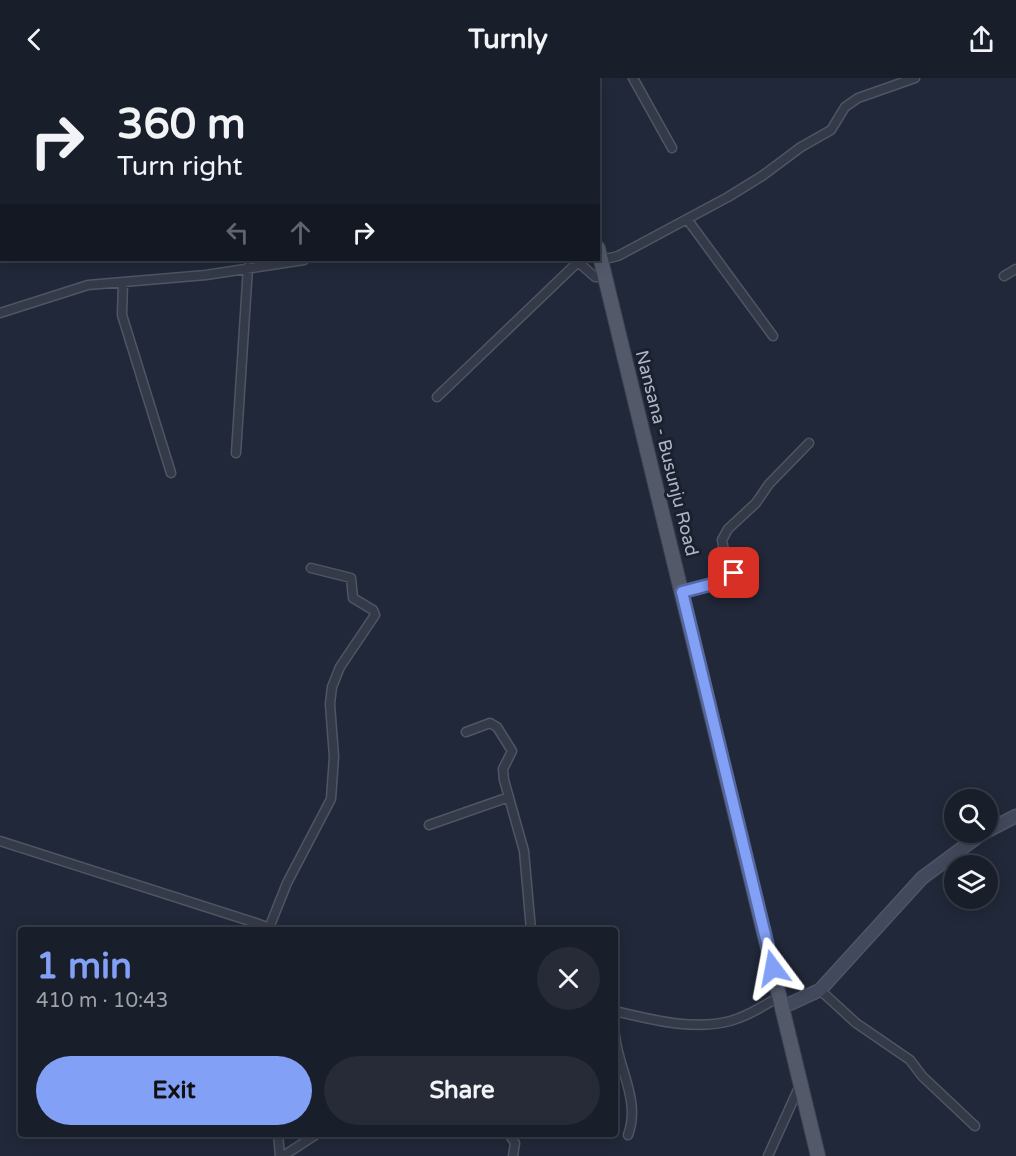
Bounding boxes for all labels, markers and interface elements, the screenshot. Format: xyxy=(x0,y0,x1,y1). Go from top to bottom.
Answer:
icon: back xyxy=(18,23,51,56)
text: Turnly xyxy=(468,23,548,56)
icon: share xyxy=(965,23,998,56)
text: 360 m xyxy=(117,99,246,150)
icon: right xyxy=(18,102,96,180)
text: Turn right xyxy=(117,150,243,183)
icon: left xyxy=(221,216,254,249)
icon: ahead xyxy=(284,216,317,249)
icon: right xyxy=(347,216,380,249)
street label: Nansana - Busunju Road xyxy=(631,348,703,558)
pin xyxy=(708,547,759,598)
icon: arrive xyxy=(717,556,750,589)
map controls xyxy=(944,789,998,909)
button: search xyxy=(944,789,998,843)
button: layers xyxy=(944,855,998,909)
position arrow xyxy=(741,936,805,1000)
text: 1 min xyxy=(36,945,132,988)
button: close xyxy=(537,947,600,1010)
text: 410 m · 10:43 xyxy=(36,989,168,1013)
button: Exit xyxy=(36,1056,312,1125)
button: Share xyxy=(324,1056,600,1125)

